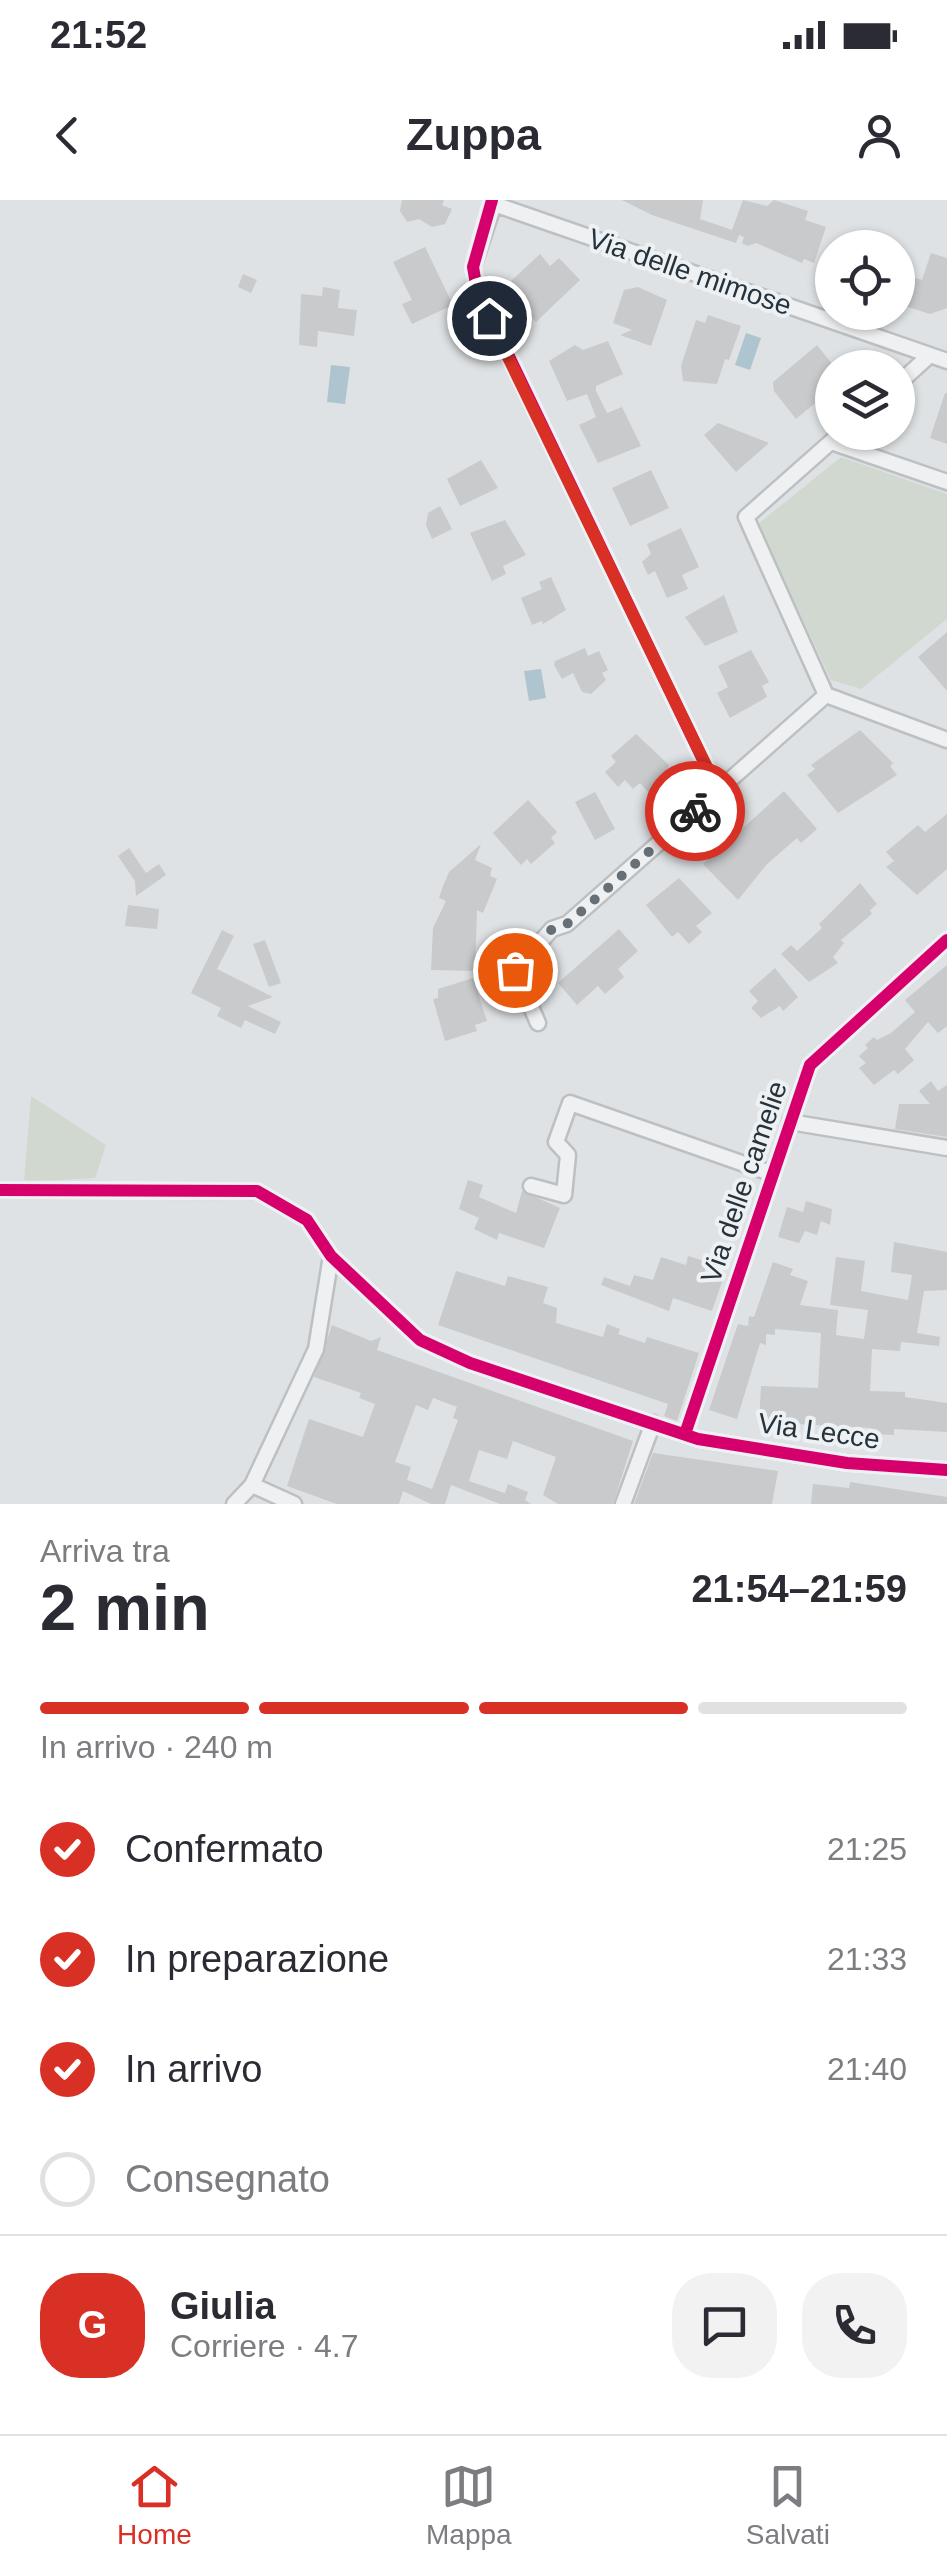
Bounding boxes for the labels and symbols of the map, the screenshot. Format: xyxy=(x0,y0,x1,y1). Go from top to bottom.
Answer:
street label: Via delle mimose xyxy=(584,223,796,321)
pin xyxy=(447,276,532,361)
courier xyxy=(645,761,745,861)
pin xyxy=(473,928,558,1013)
street label: Via delle camelie xyxy=(695,1077,793,1287)
street label: Via Lecce xyxy=(756,1407,882,1455)

